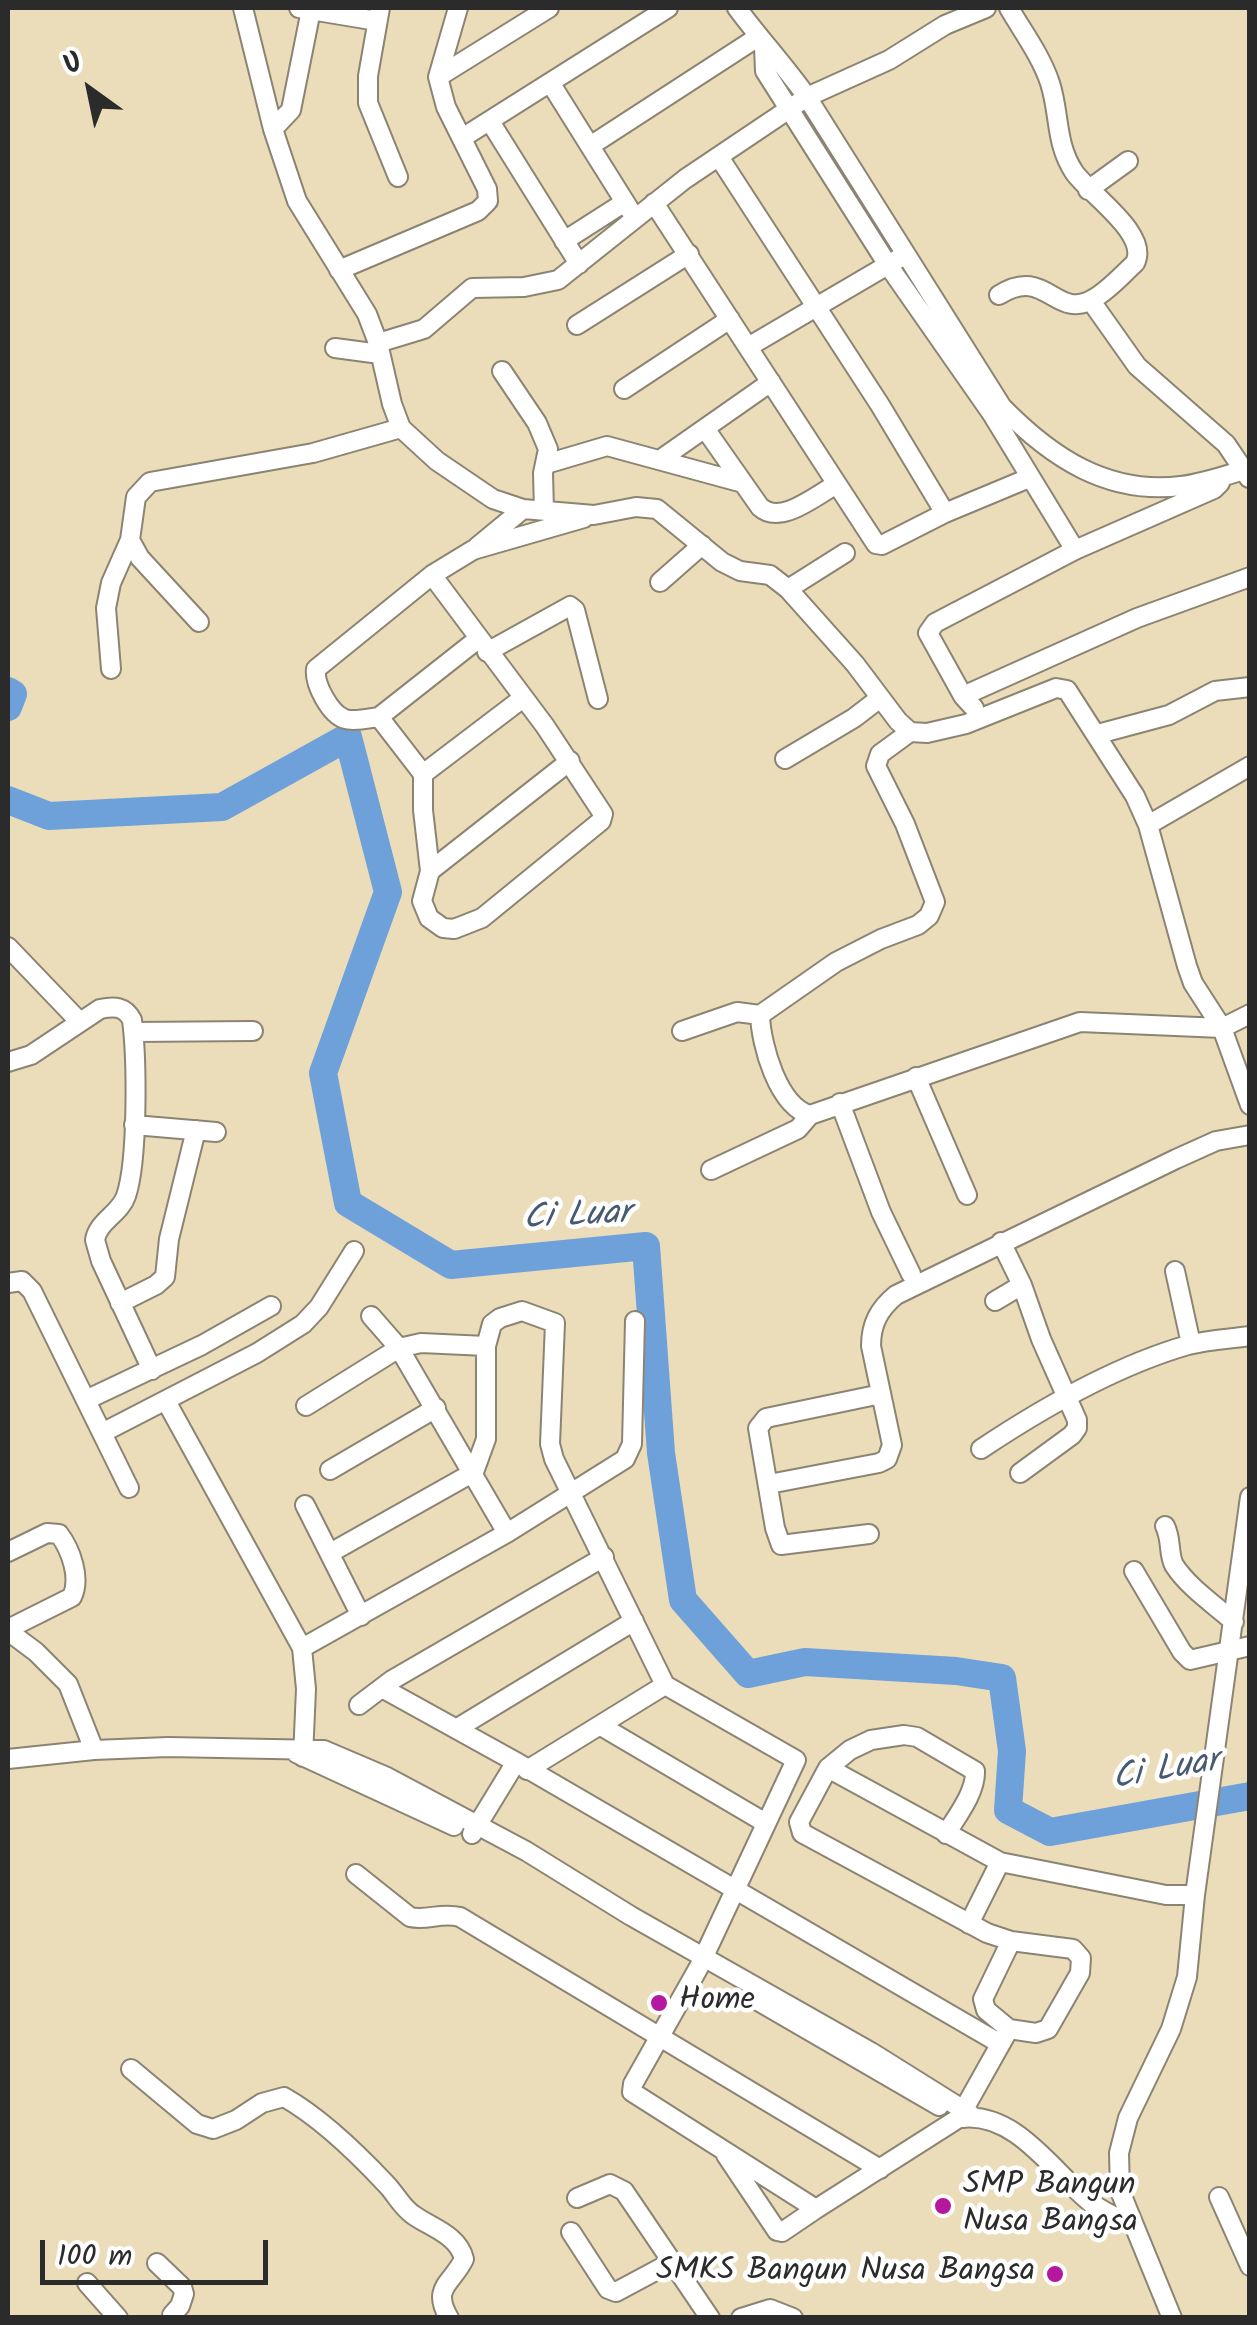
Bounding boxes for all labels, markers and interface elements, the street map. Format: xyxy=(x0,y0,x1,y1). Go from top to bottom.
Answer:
north arrow xyxy=(40,40,140,140)
text: U xyxy=(54,41,93,88)
water label: Ci Luar xyxy=(522,1195,632,1243)
water label: Ci Luar xyxy=(1110,1743,1222,1803)
place label: Home xyxy=(679,1984,755,2022)
marker: Home xyxy=(648,1992,670,2014)
place label: SMP Bangun Nusa Bangsa xyxy=(963,2169,1138,2244)
marker: SMP Bangun Nusa Bangsa xyxy=(932,2195,954,2217)
scale bar xyxy=(45,2220,272,2282)
text: 100 m xyxy=(57,2233,132,2281)
place label: SMKS Bangun Nusa Bangsa xyxy=(656,2255,1035,2293)
marker: SMKS Bangun Nusa Bangsa xyxy=(1044,2263,1066,2285)

